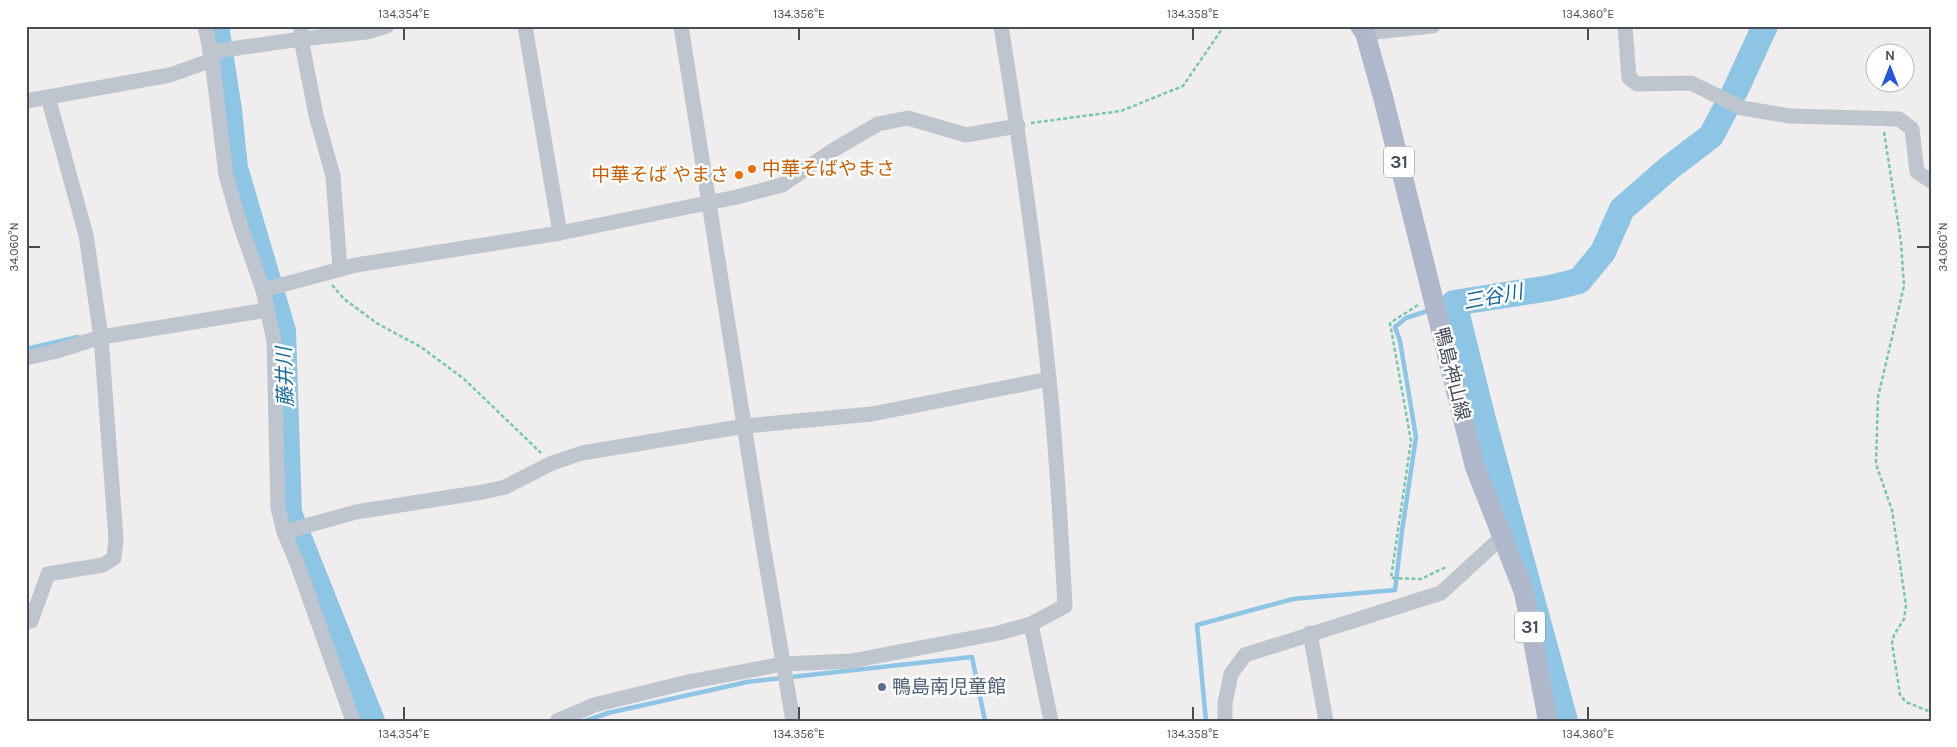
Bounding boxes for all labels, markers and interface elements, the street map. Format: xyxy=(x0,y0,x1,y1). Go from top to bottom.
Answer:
text: 134.354°E xyxy=(378,7,430,21)
text: 134.356°E xyxy=(773,7,825,21)
text: 134.358°E xyxy=(1167,7,1219,21)
text: 134.360°E xyxy=(1562,7,1614,21)
north arrow xyxy=(1864,42,1914,92)
text: N xyxy=(1885,47,1895,64)
road number: 31 xyxy=(1384,146,1414,178)
place label: 中華そばやまさ xyxy=(762,158,895,180)
marker: 中華そばやまさ xyxy=(746,163,758,175)
place label: 中華そば やまさ xyxy=(591,164,729,186)
marker: 中華そば やまさ xyxy=(733,169,745,181)
text: 34.060°N xyxy=(7,222,21,272)
text: 34.060°N xyxy=(1936,222,1950,272)
water label: 三谷川 xyxy=(1461,280,1527,314)
street label: 鴨島神山線 xyxy=(1430,325,1474,423)
water label: 藤井川 xyxy=(272,345,298,407)
road number: 31 xyxy=(1515,612,1545,642)
place label: 鴨島南児童館 xyxy=(892,676,1006,698)
marker: 鴨島南児童館 xyxy=(876,681,888,693)
text: 134.354°E xyxy=(378,727,430,741)
text: 134.356°E xyxy=(773,727,825,741)
text: 134.358°E xyxy=(1167,727,1219,741)
text: 134.360°E xyxy=(1562,727,1614,741)

